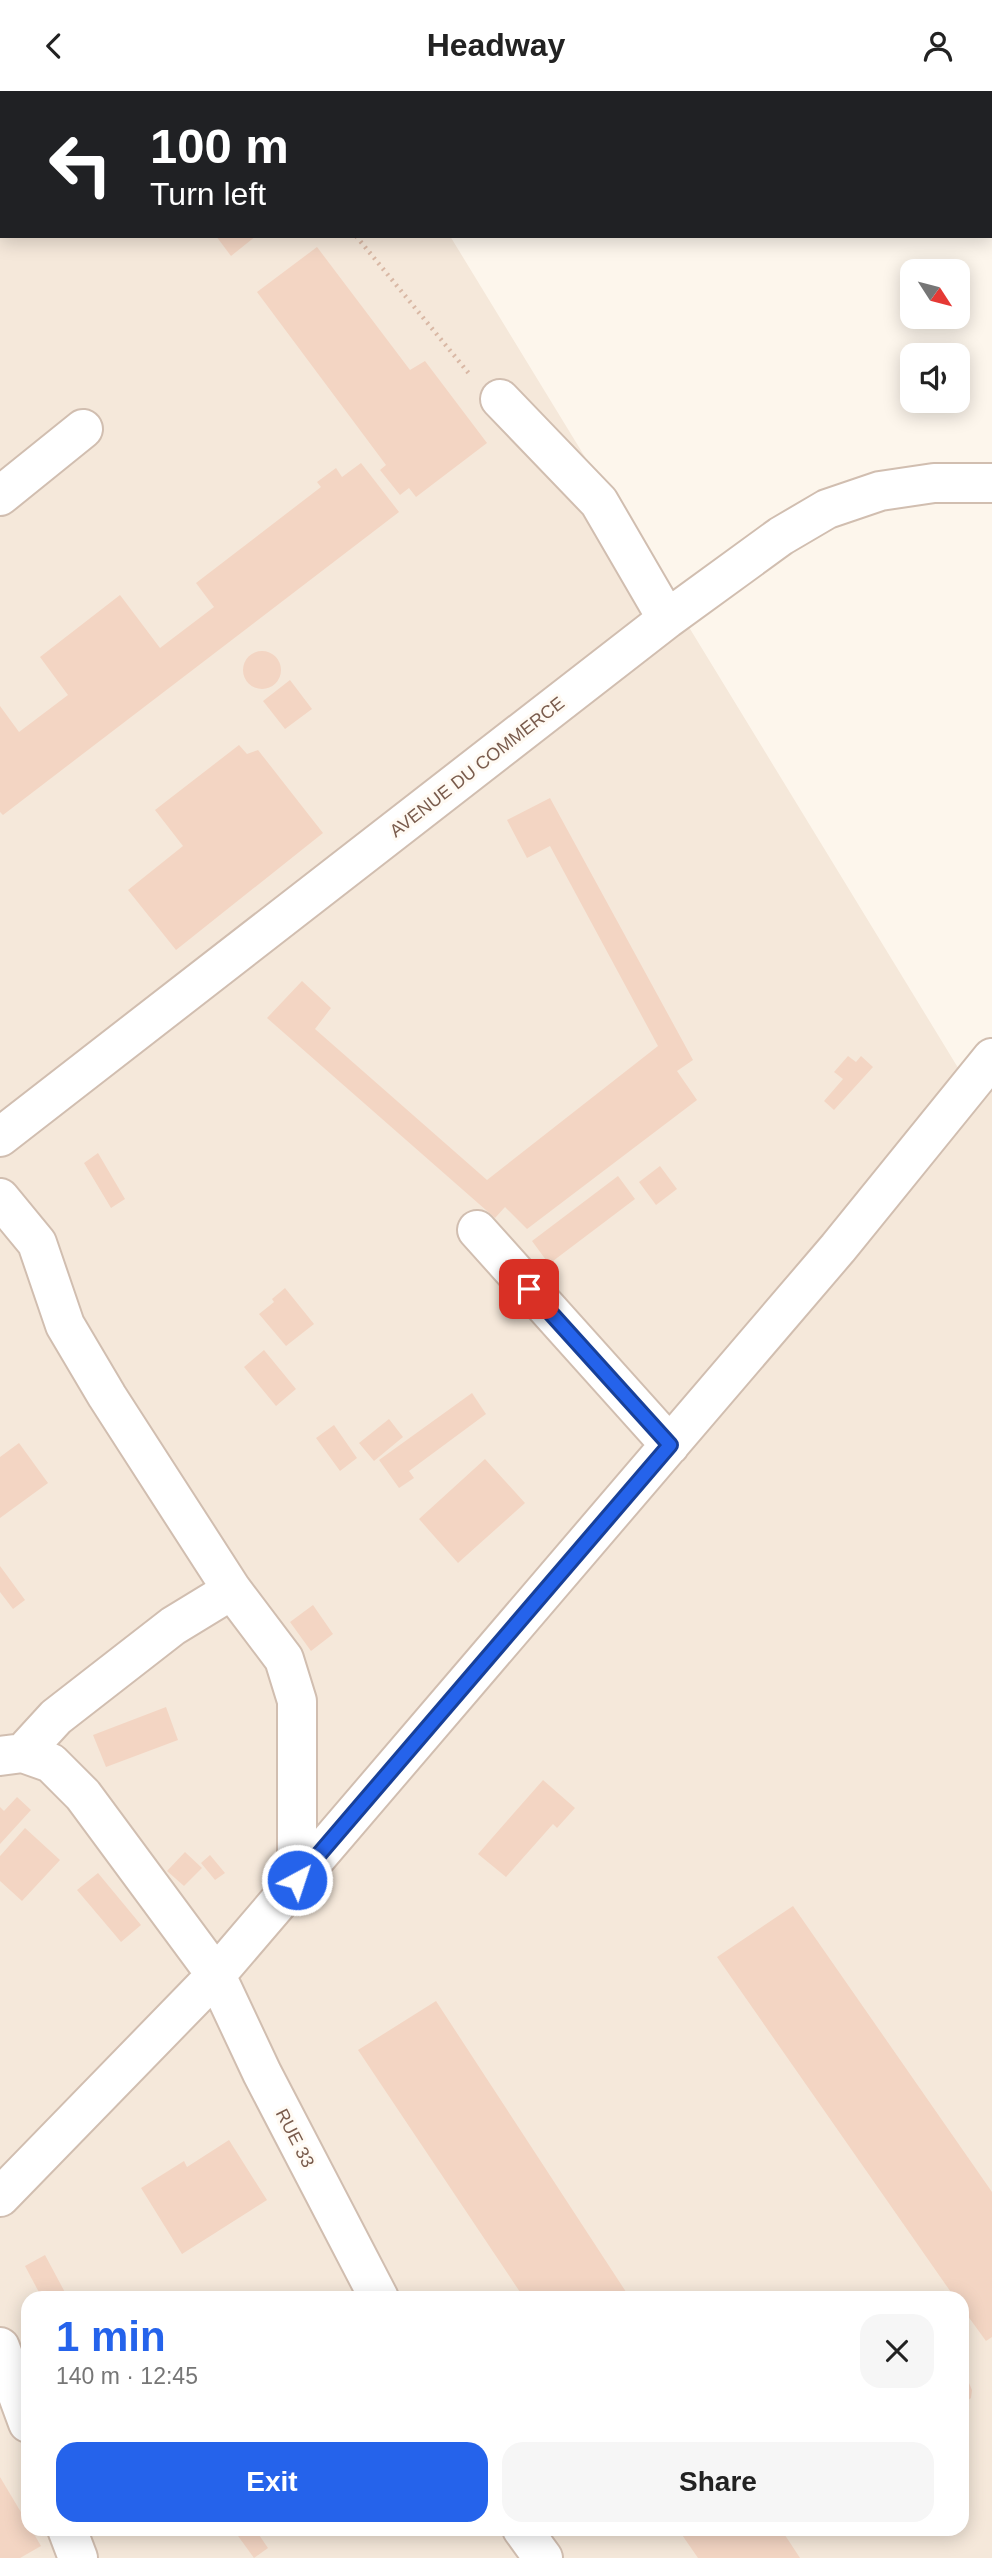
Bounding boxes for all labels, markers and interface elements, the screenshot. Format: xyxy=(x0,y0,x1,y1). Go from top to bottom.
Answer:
icon: back xyxy=(35,27,73,65)
text: Headway xyxy=(427,27,565,63)
icon: person xyxy=(919,27,957,65)
icon: left xyxy=(35,119,126,210)
text: 100 m xyxy=(150,119,289,173)
text: Turn left xyxy=(150,176,266,212)
north arrow xyxy=(900,259,970,329)
map controls xyxy=(900,259,970,413)
button: sound xyxy=(900,343,970,413)
street label: AVENUE DU COMMERCE xyxy=(386,693,568,841)
pin xyxy=(499,1259,559,1319)
icon: arrive xyxy=(510,1270,548,1308)
position arrow xyxy=(260,1843,334,1917)
street label: RUE 33 xyxy=(272,2105,318,2171)
text: 1 min xyxy=(56,2313,166,2360)
button: close xyxy=(860,2314,934,2388)
text: 140 m · 12:45 xyxy=(56,2363,198,2389)
button: Exit xyxy=(56,2442,488,2522)
button: Share xyxy=(502,2442,934,2522)

